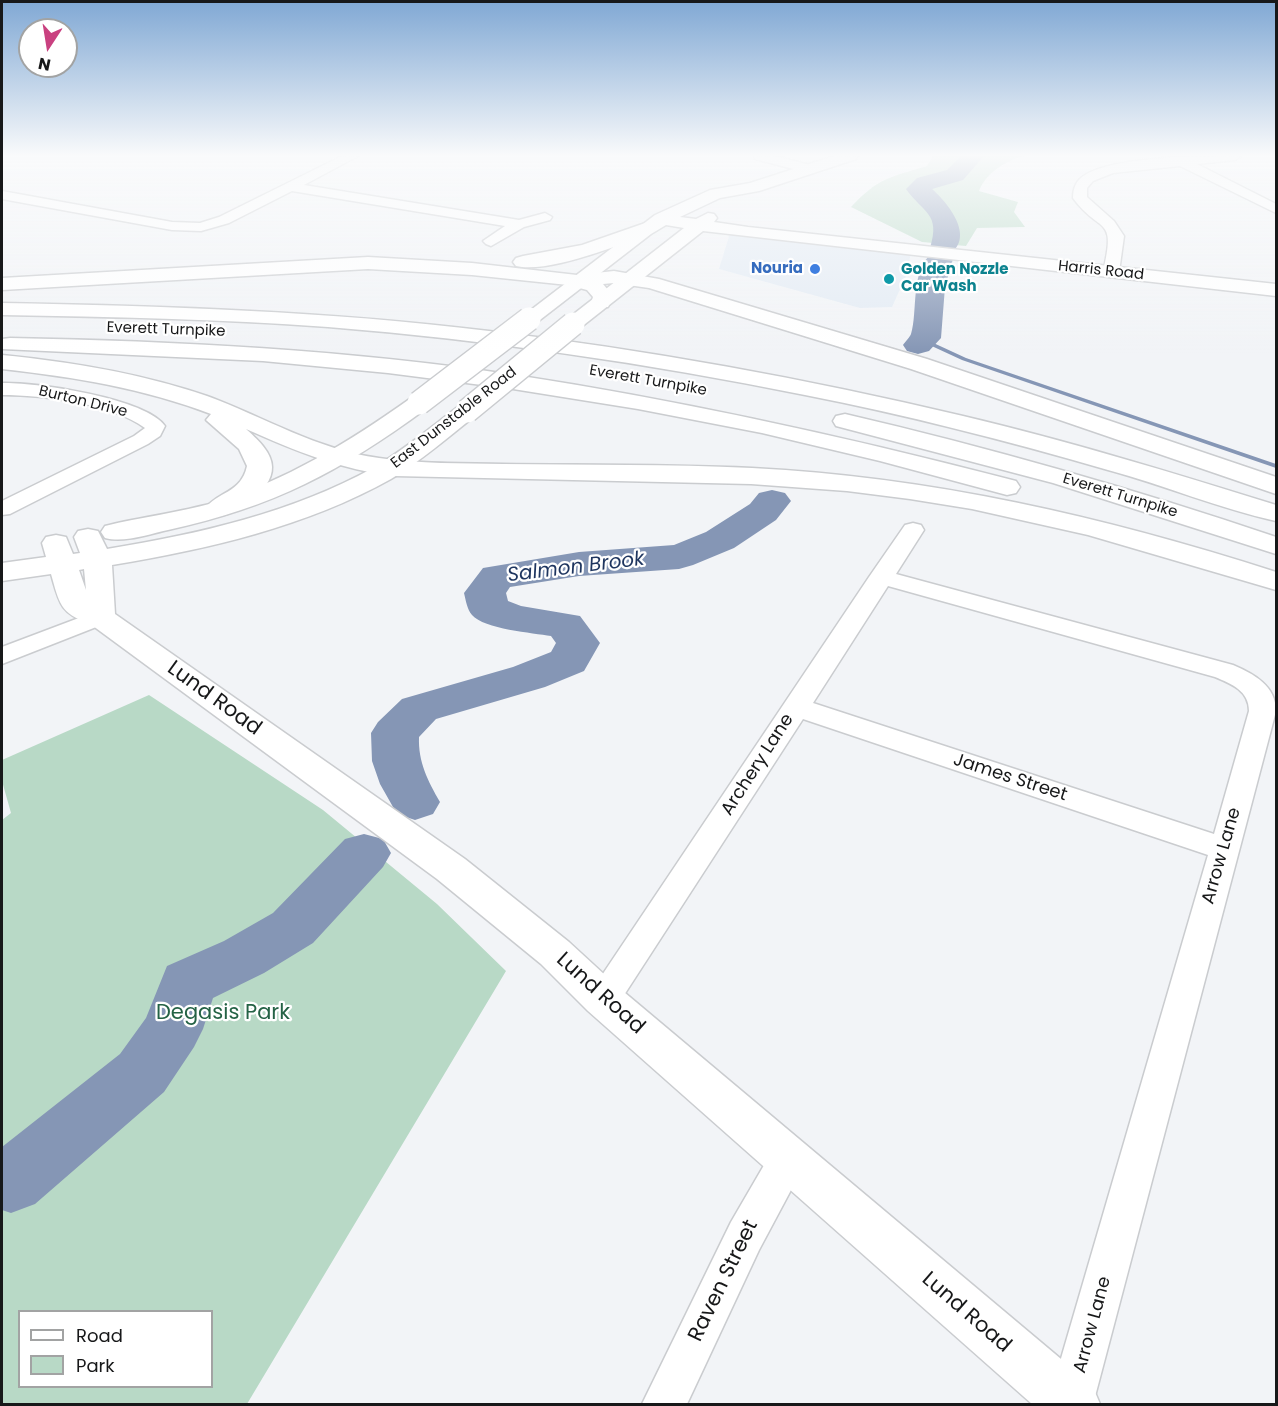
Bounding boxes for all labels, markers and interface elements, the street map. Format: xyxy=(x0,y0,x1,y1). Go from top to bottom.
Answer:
north arrow xyxy=(18,18,78,78)
text: N xyxy=(36,52,53,77)
street label: Harris Road xyxy=(1057,258,1145,284)
place label: Nouria xyxy=(751,260,803,278)
place label: Golden Nozzle Car Wash xyxy=(901,261,1009,296)
marker: Nouria xyxy=(808,262,822,276)
marker: Golden Nozzle Car Wash xyxy=(882,272,896,286)
street label: Everett Turnpike xyxy=(106,319,226,341)
street label: Everett Turnpike xyxy=(588,362,708,400)
street label: East Dunstable Road xyxy=(388,363,520,473)
street label: Burton Drive xyxy=(37,382,129,422)
street label: Everett Turnpike xyxy=(1060,470,1180,522)
water label: Salmon Brook xyxy=(506,548,646,588)
street label: Lund Road xyxy=(162,656,266,742)
street label: Archery Lane xyxy=(717,710,799,820)
street label: James Street xyxy=(950,749,1070,807)
street label: Arrow Lane xyxy=(1198,805,1246,907)
street label: Lund Road xyxy=(551,948,649,1040)
park label: Degasis Park xyxy=(156,1001,290,1027)
street label: Raven Street xyxy=(684,1216,764,1346)
street label: Lund Road xyxy=(916,1267,1016,1359)
street label: Arrow Lane xyxy=(1070,1274,1116,1376)
legend xyxy=(18,1310,213,1388)
text: Road xyxy=(76,1323,123,1348)
text: Park xyxy=(76,1353,115,1378)

